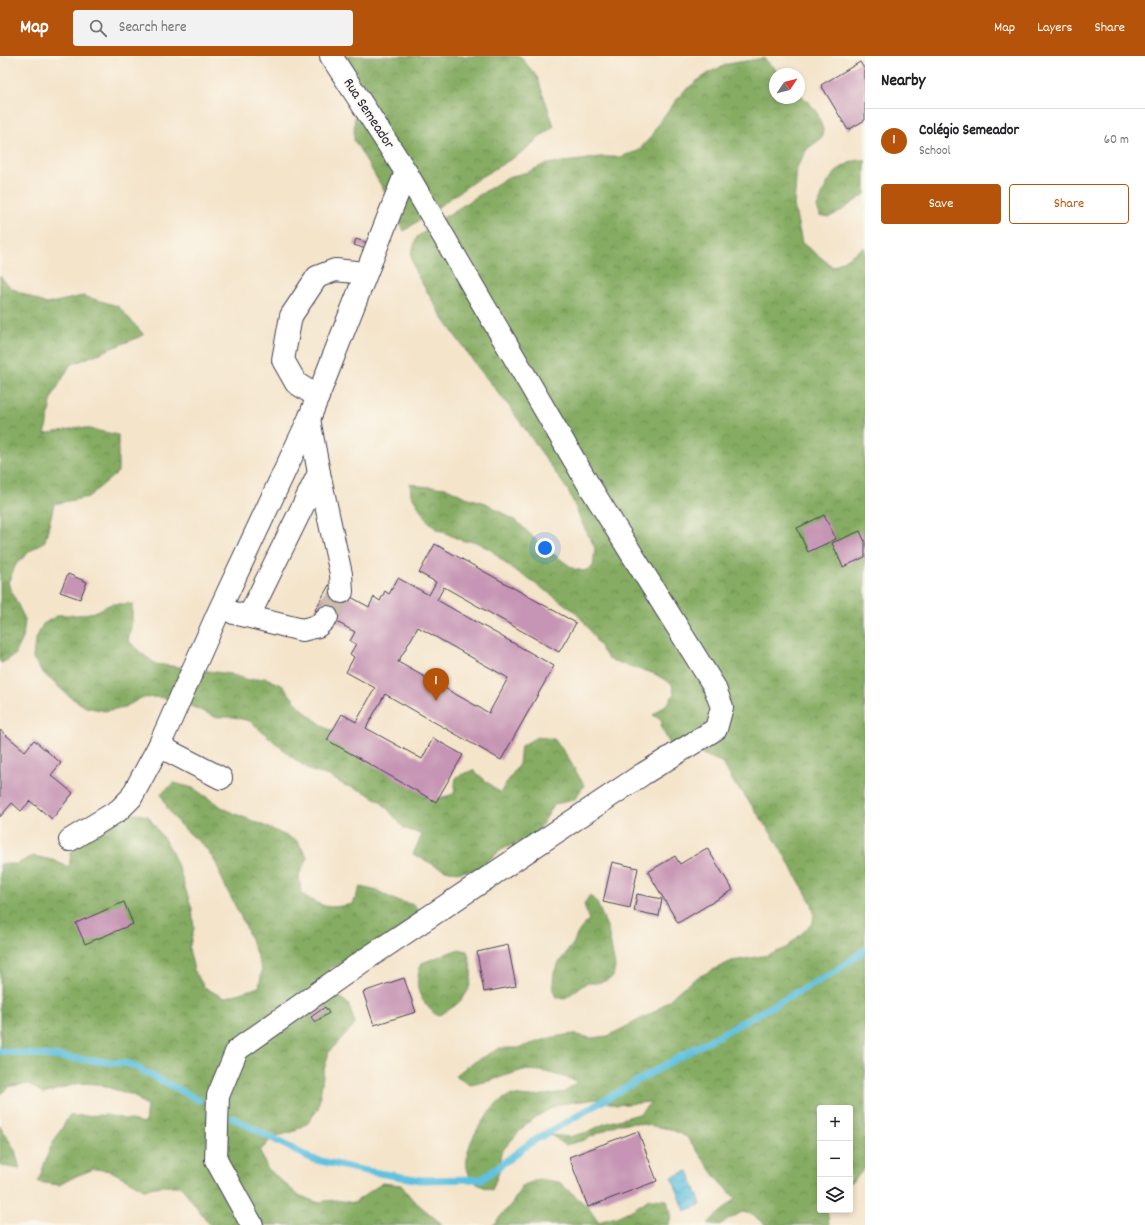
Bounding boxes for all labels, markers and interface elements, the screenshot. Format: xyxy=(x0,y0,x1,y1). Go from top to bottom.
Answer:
search box xyxy=(73,10,353,46)
text: Map xyxy=(20,15,49,42)
icon: search xyxy=(87,17,109,39)
text: Search here xyxy=(119,17,187,39)
text: Map xyxy=(994,18,1015,38)
text: Layers xyxy=(1037,18,1072,38)
text: Share xyxy=(1094,18,1125,38)
north arrow xyxy=(769,68,805,104)
text: Nearby xyxy=(881,70,925,94)
street label: Rua Semeador xyxy=(337,74,399,154)
text: Colégio Semeador xyxy=(919,120,1019,142)
text: 1 xyxy=(893,131,895,150)
text: 60 m xyxy=(1104,131,1129,150)
text: School xyxy=(919,142,951,161)
button: Save xyxy=(881,184,1001,224)
button: Share xyxy=(1009,184,1129,224)
your location xyxy=(535,538,555,558)
pin: 1 xyxy=(423,668,449,701)
map controls xyxy=(817,1105,853,1213)
button: + xyxy=(817,1105,853,1141)
button: − xyxy=(817,1141,853,1177)
button: layers xyxy=(817,1177,853,1213)

